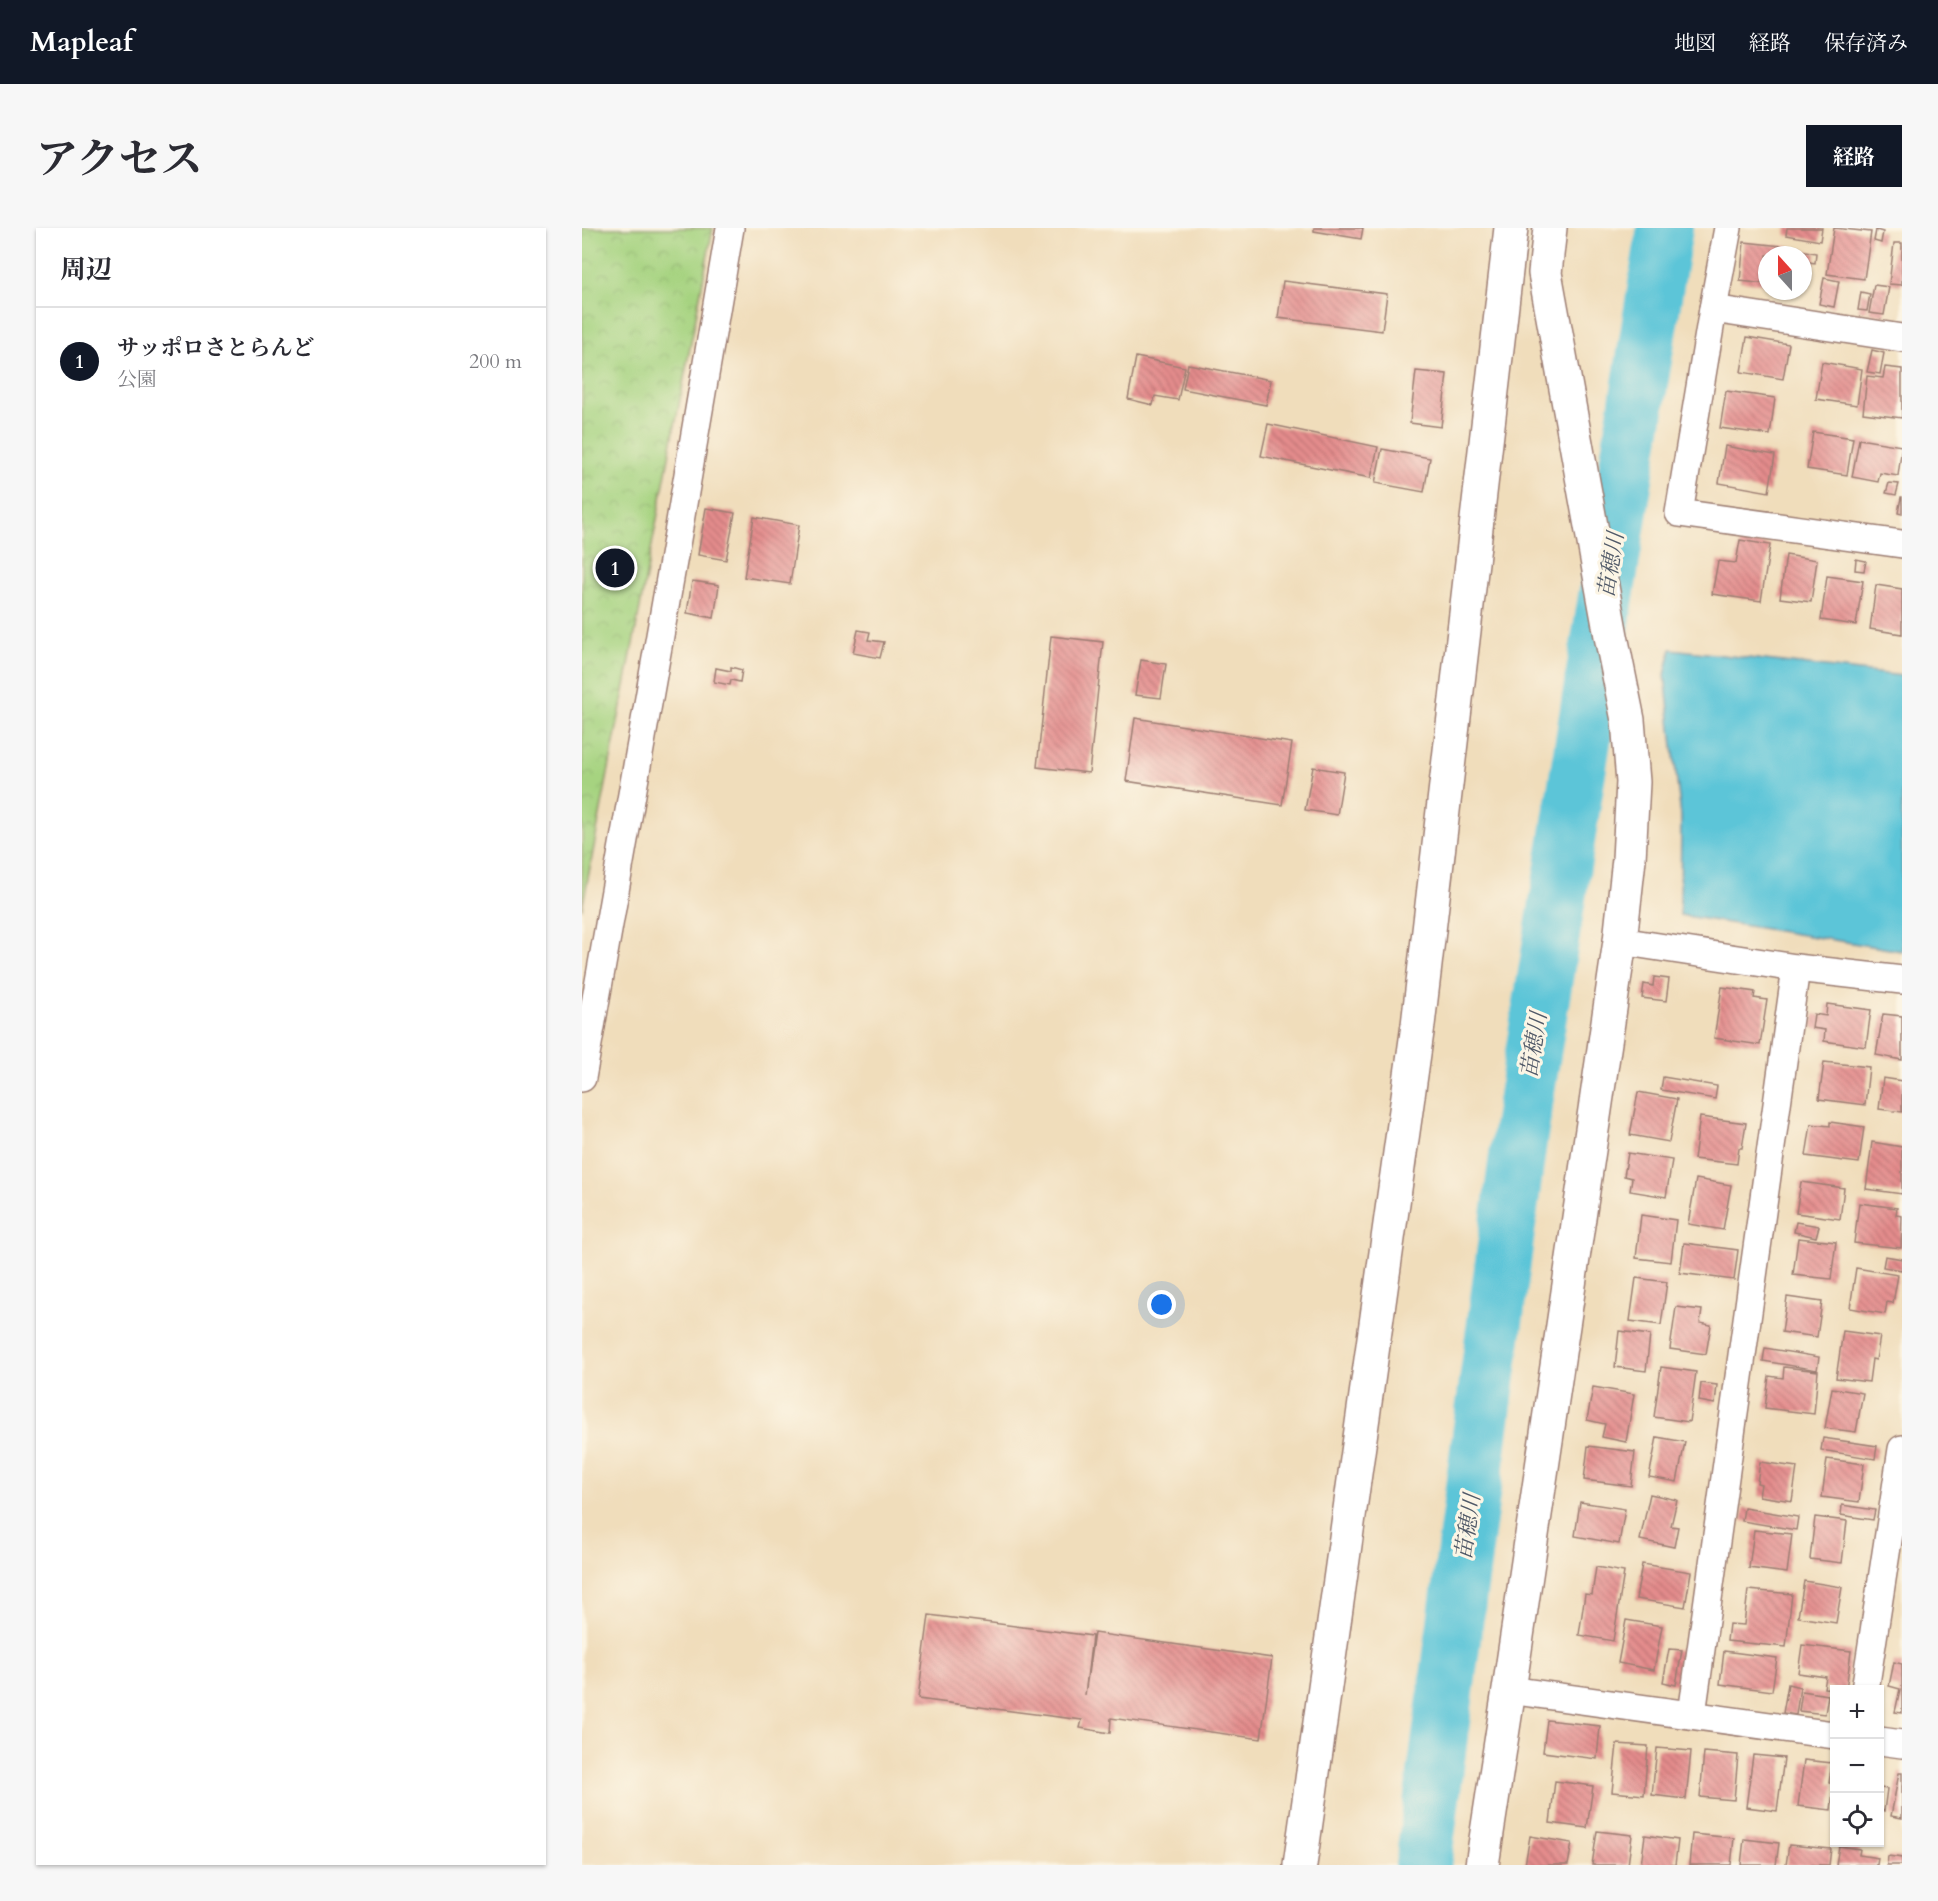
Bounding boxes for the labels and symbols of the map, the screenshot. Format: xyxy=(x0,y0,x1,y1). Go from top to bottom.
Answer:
north arrow xyxy=(1758,246,1812,300)
water label: 苗穂川 xyxy=(1591,528,1631,600)
pin: 1 xyxy=(596,546,634,590)
water label: 苗穂川 xyxy=(1514,1008,1554,1080)
your location xyxy=(1147,1290,1176,1319)
water label: 苗穂川 xyxy=(1449,1490,1488,1562)

